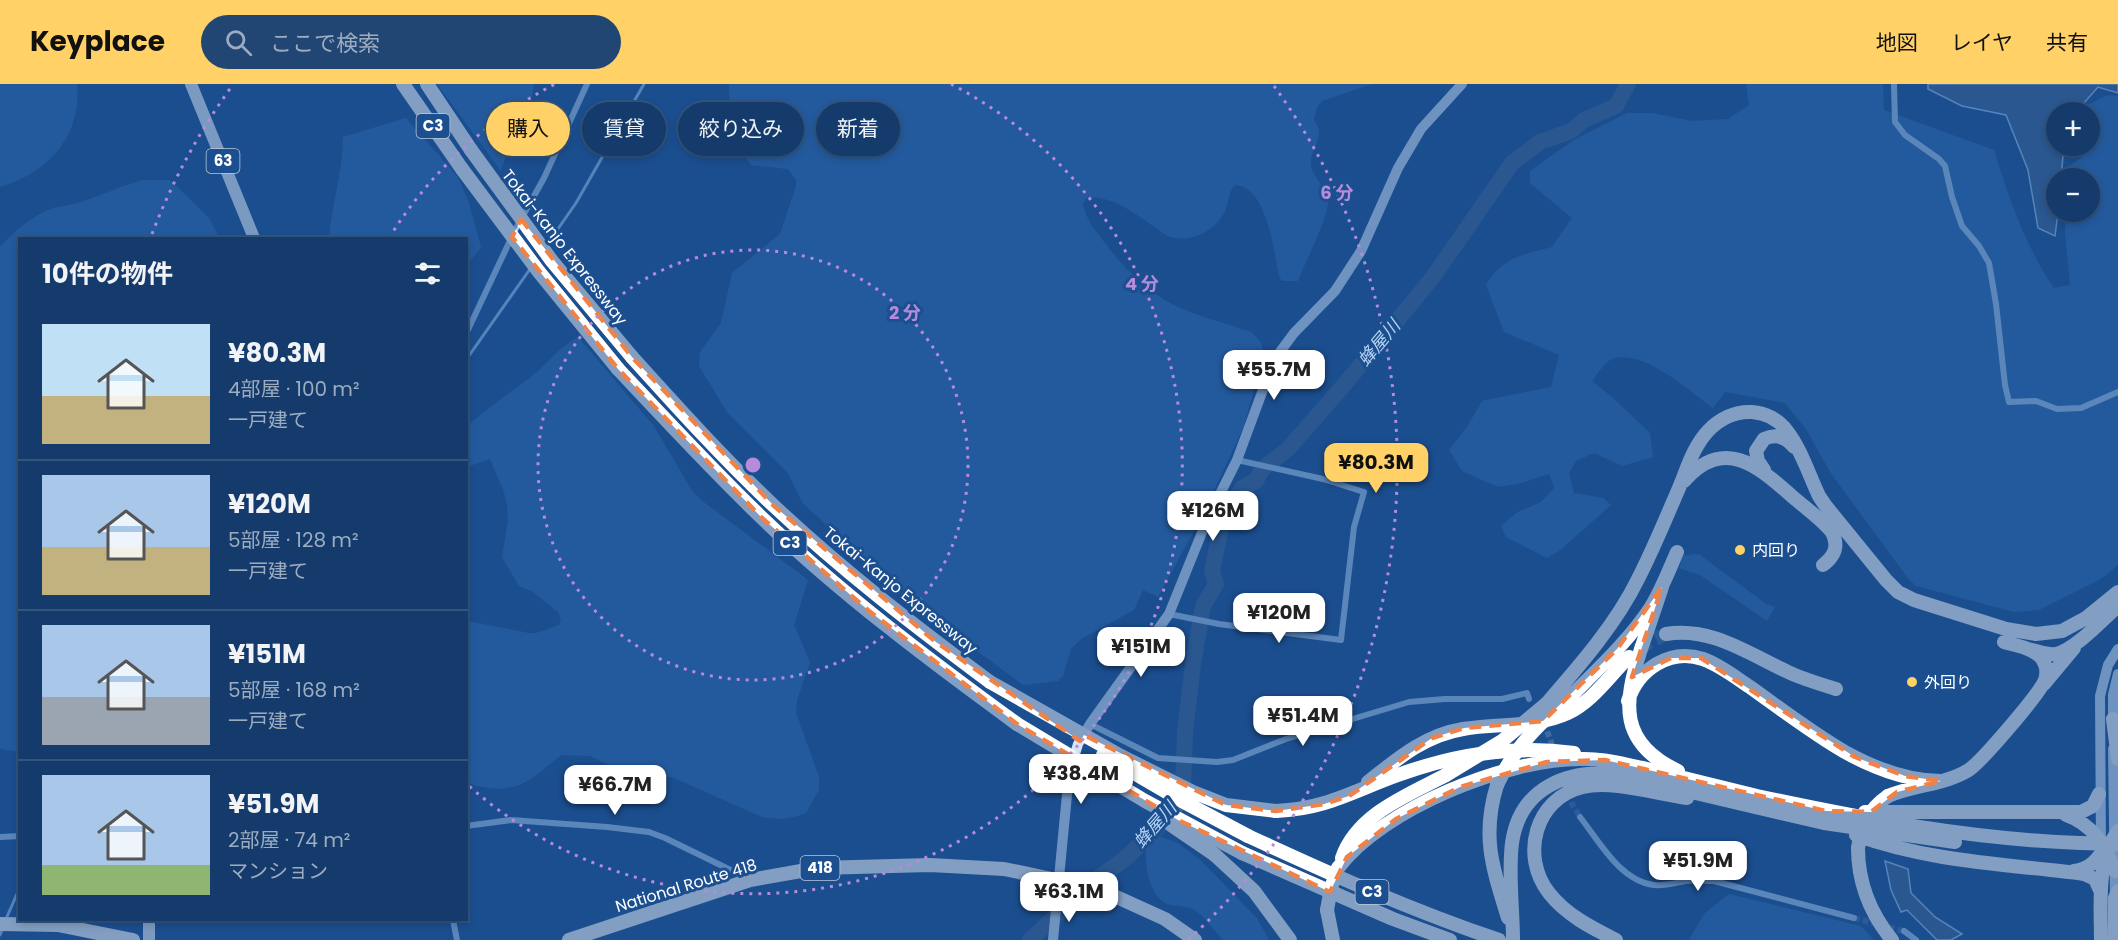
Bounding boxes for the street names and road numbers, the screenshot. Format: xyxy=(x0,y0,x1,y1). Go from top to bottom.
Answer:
road number: C3 xyxy=(416,114,450,138)
road number: 63 xyxy=(206,149,240,173)
street label: Tokai-Kanjo Expressway xyxy=(496,165,633,330)
street label: Tokai-Kanjo Expressway xyxy=(819,521,983,660)
road number: C3 xyxy=(774,531,806,555)
street label: National Route 418 xyxy=(613,853,760,918)
road number: 418 xyxy=(800,856,840,880)
road number: C3 xyxy=(1356,880,1388,904)

